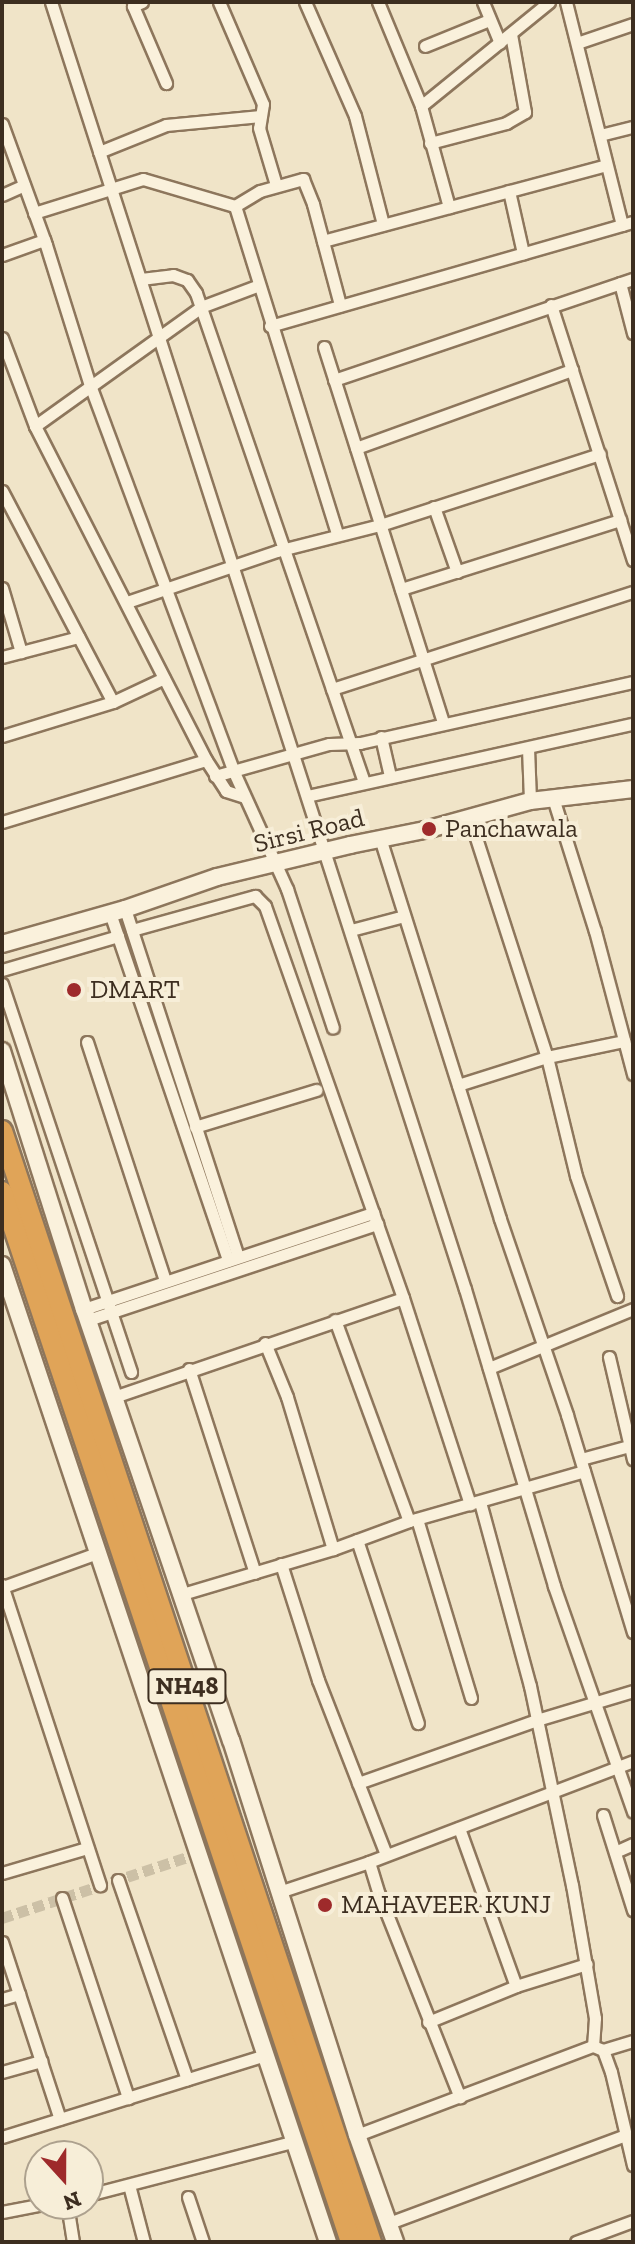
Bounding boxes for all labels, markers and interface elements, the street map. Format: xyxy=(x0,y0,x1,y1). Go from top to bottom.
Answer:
street label: Sirsi Road xyxy=(251,802,367,860)
place label: Panchawala xyxy=(445,813,578,845)
marker: Panchawala xyxy=(420,820,438,838)
place label: DMART xyxy=(90,974,180,1006)
marker: DMART xyxy=(65,981,83,999)
road number: NH48 xyxy=(147,1666,227,1706)
place label: MAHAVEER KUNJ xyxy=(341,1889,551,1921)
marker: MAHAVEER KUNJ xyxy=(316,1896,334,1914)
north arrow xyxy=(24,2140,104,2220)
text: N xyxy=(59,2185,85,2217)

